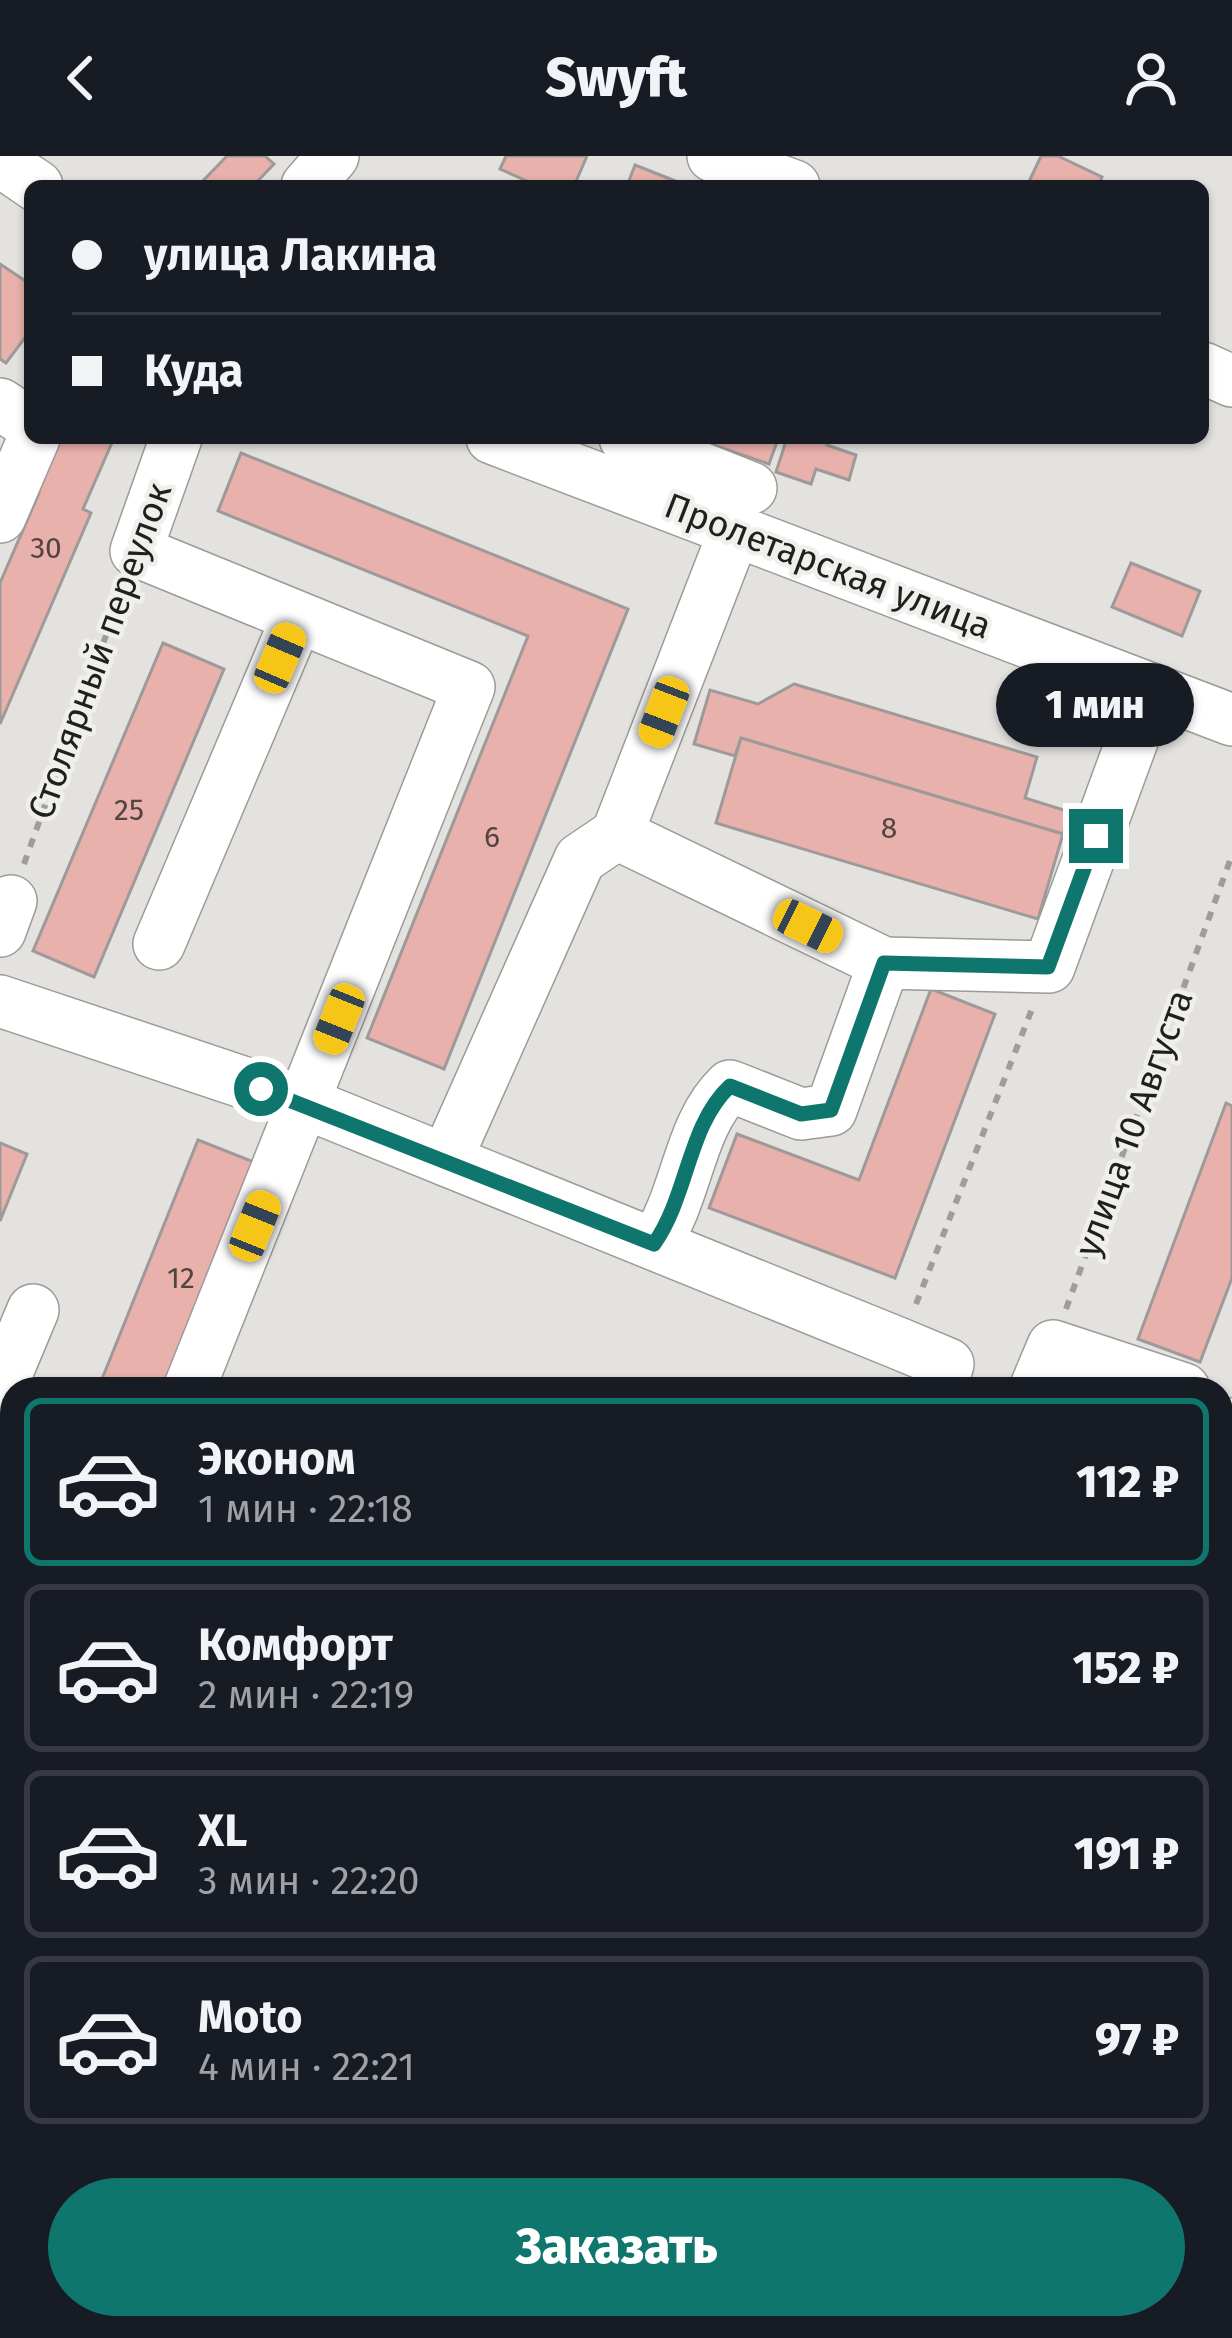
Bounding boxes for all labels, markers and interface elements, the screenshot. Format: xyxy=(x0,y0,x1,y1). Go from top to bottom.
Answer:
icon: back xyxy=(48,45,114,111)
icon: person xyxy=(1118,45,1184,111)
text: Swyft xyxy=(545,46,687,110)
text: улица Лакина xyxy=(144,228,437,282)
text: Куда xyxy=(144,344,244,398)
street label: Столярный переулок xyxy=(19,477,181,825)
street label: Пролетарская улица xyxy=(659,483,997,649)
house number: 30 xyxy=(30,530,62,566)
car xyxy=(249,618,311,698)
callout: 1 мин xyxy=(997,662,1195,746)
car xyxy=(634,672,694,752)
text: 1 мин xyxy=(1045,682,1145,728)
house number: 25 xyxy=(114,792,144,828)
route end xyxy=(1069,809,1123,863)
house number: 8 xyxy=(881,810,897,846)
house number: 6 xyxy=(484,819,500,855)
car xyxy=(768,894,848,958)
car xyxy=(309,979,369,1059)
street label: улица 10 Августа xyxy=(1065,984,1203,1262)
route start xyxy=(234,1062,288,1116)
car xyxy=(225,1186,285,1266)
house number: 12 xyxy=(167,1260,195,1296)
icon: car xyxy=(54,1428,162,1536)
text: Эконом xyxy=(198,1432,356,1486)
text: 112 ₽ xyxy=(1076,1455,1179,1509)
text: 1 мин · 22:18 xyxy=(198,1486,413,1532)
icon: car xyxy=(54,1614,162,1722)
text: Комфорт xyxy=(198,1618,393,1672)
text: 152 ₽ xyxy=(1073,1641,1179,1695)
text: 2 мин · 22:19 xyxy=(198,1672,414,1718)
icon: car xyxy=(54,1800,162,1908)
text: XL xyxy=(198,1804,247,1858)
text: 191 ₽ xyxy=(1074,1827,1179,1881)
text: 3 мин · 22:20 xyxy=(198,1858,420,1904)
icon: car xyxy=(54,1986,162,2094)
text: Moto xyxy=(198,1990,303,2044)
text: 97 ₽ xyxy=(1095,2013,1179,2067)
text: 4 мин · 22:21 xyxy=(198,2044,415,2090)
button: Заказать xyxy=(48,2178,1185,2316)

